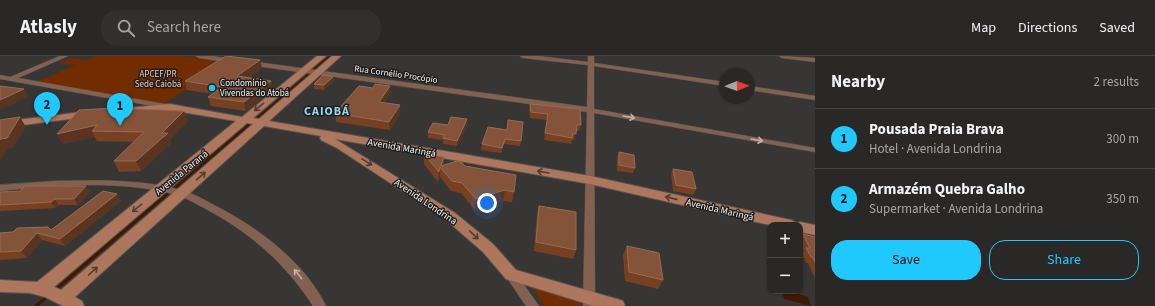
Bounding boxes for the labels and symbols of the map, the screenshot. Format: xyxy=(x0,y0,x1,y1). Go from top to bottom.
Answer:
street label: Rua Cornélio Procópio xyxy=(353,62,439,87)
park label: APCEF/PR Sede Caiobá xyxy=(135,68,181,91)
north arrow xyxy=(719,68,755,104)
place label: Condomínio Vivendas do Atobá xyxy=(220,77,289,100)
marker: Condomínio Vivendas do Atobá xyxy=(207,83,217,93)
pin: 2 xyxy=(34,92,60,125)
pin: 1 xyxy=(107,93,133,126)
one-way arrow xyxy=(254,103,265,112)
district label: CAIOBÁ xyxy=(304,103,350,120)
one-way arrow xyxy=(622,113,635,121)
street label: Avenida Maringá xyxy=(367,135,437,161)
one-way arrow xyxy=(750,136,763,144)
street label: Avenida Paraná xyxy=(152,147,211,199)
one-way arrow xyxy=(361,159,373,167)
one-way arrow xyxy=(537,168,550,176)
one-way arrow xyxy=(196,171,206,180)
street label: Avenida Londrina xyxy=(391,176,460,228)
your location xyxy=(477,193,497,213)
one-way arrow xyxy=(664,194,677,202)
street label: Avenida Maringá xyxy=(685,195,755,225)
one-way arrow xyxy=(132,203,143,212)
one-way arrow xyxy=(469,231,479,240)
one-way arrow xyxy=(88,266,98,276)
one-way arrow xyxy=(294,268,302,279)

